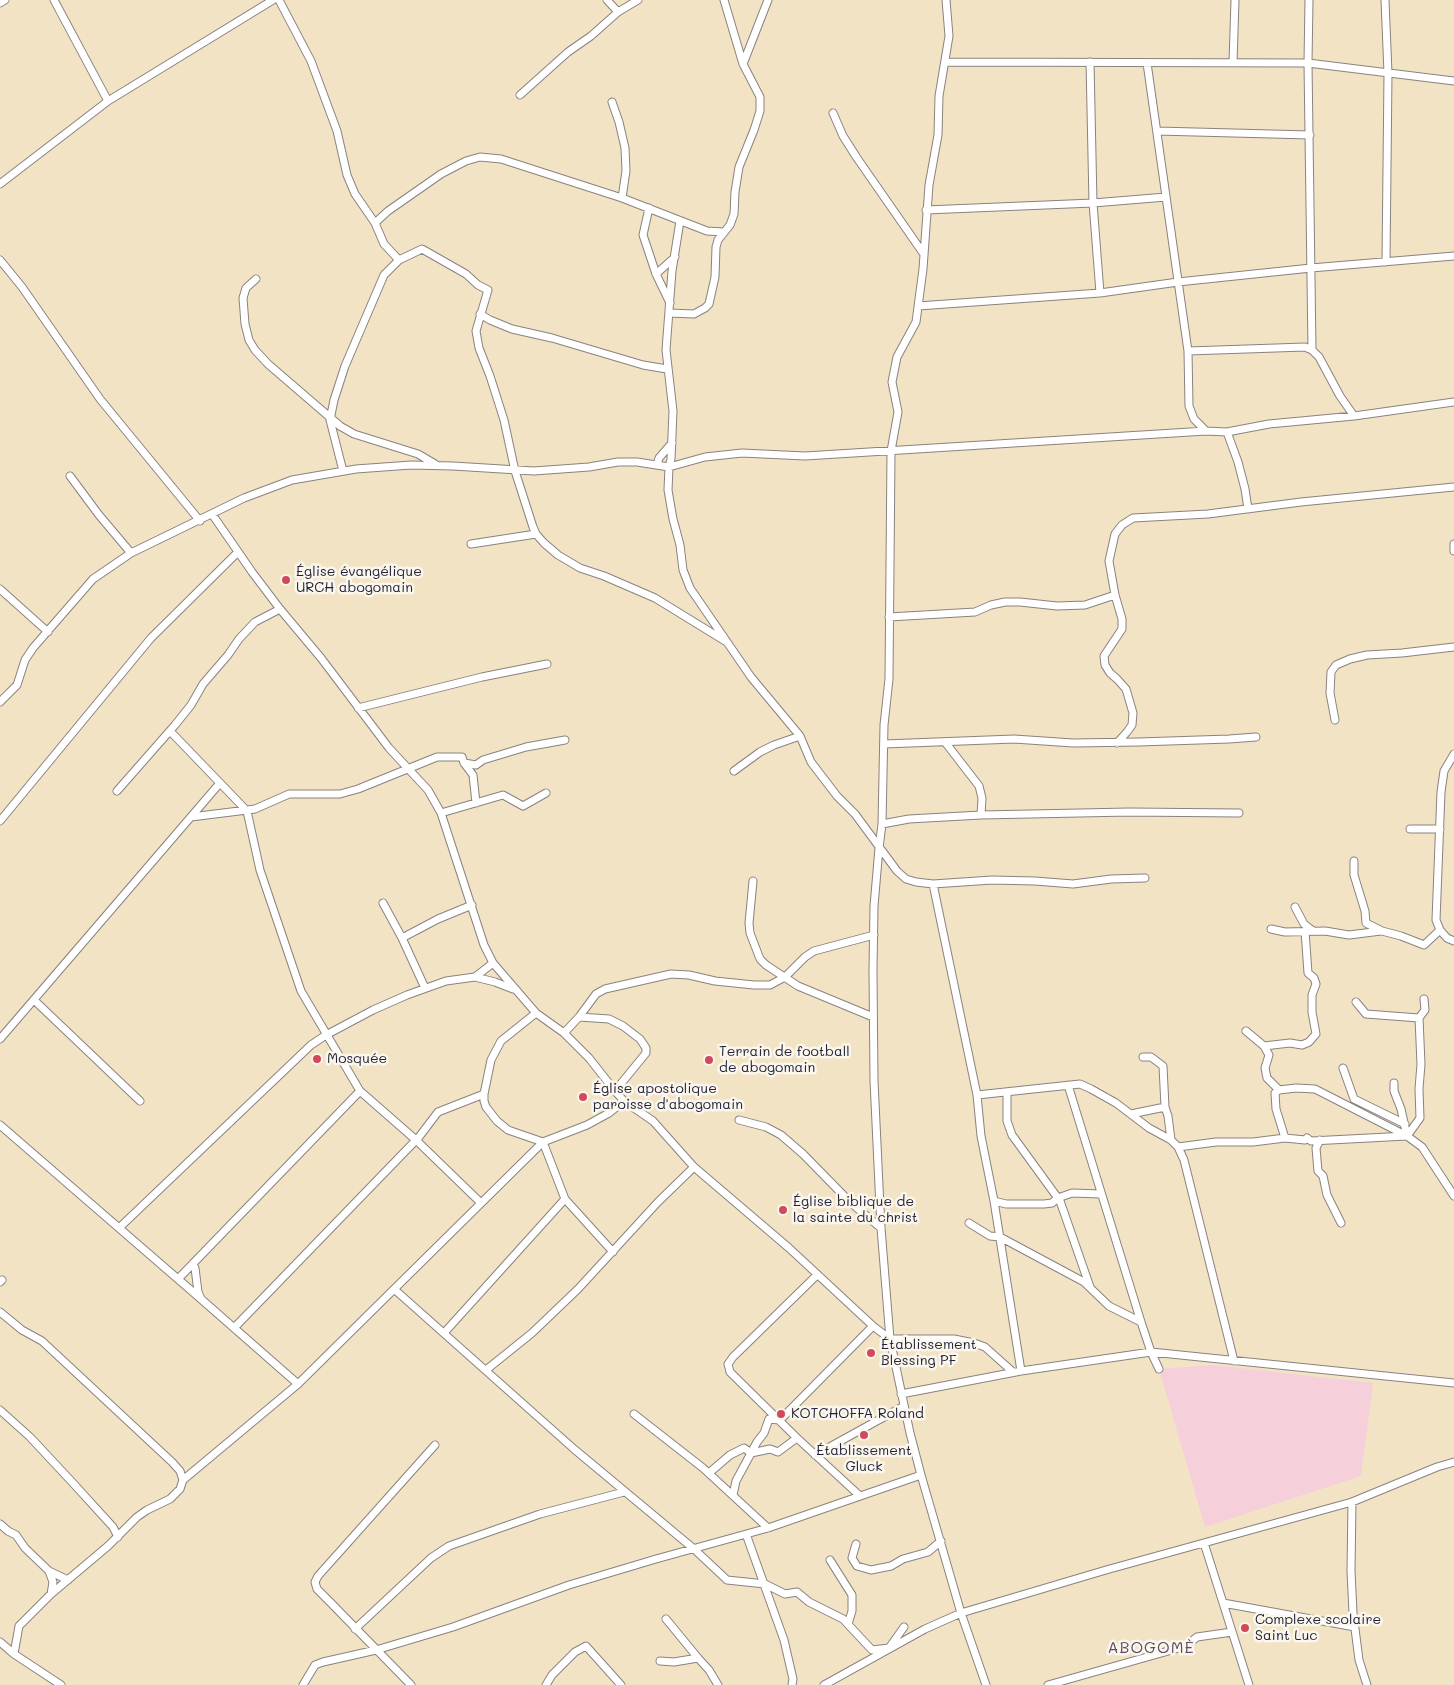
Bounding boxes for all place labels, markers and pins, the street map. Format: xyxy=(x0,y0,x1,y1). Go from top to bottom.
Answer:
place label: Église évangélique URCH abogomain xyxy=(296,564,422,596)
marker: Église évangélique URCH abogomain xyxy=(280,574,292,586)
place label: Terrain de football de abogomain xyxy=(719,1044,850,1076)
place label: Mosquée xyxy=(327,1051,387,1067)
marker: Mosquée xyxy=(311,1053,323,1065)
marker: Terrain de football de abogomain xyxy=(703,1054,715,1066)
place label: Église apostolique paroisse d'abogomain xyxy=(593,1081,743,1114)
marker: Église apostolique paroisse d'abogomain xyxy=(577,1091,589,1103)
place label: Église biblique de la sainte du christ xyxy=(793,1194,918,1226)
marker: Église biblique de la sainte du christ xyxy=(777,1204,789,1216)
place label: Établissement Blessing PF xyxy=(881,1337,977,1370)
marker: Établissement Blessing PF xyxy=(865,1347,877,1359)
place label: KOTCHOFFA Roland xyxy=(791,1406,924,1422)
marker: KOTCHOFFA Roland xyxy=(775,1408,787,1420)
marker: Établissement Gluck xyxy=(858,1429,870,1441)
place label: Établissement Gluck xyxy=(816,1443,912,1475)
place label: Complexe scolaire Saint Luc xyxy=(1255,1612,1381,1644)
marker: Complexe scolaire Saint Luc xyxy=(1239,1622,1251,1634)

